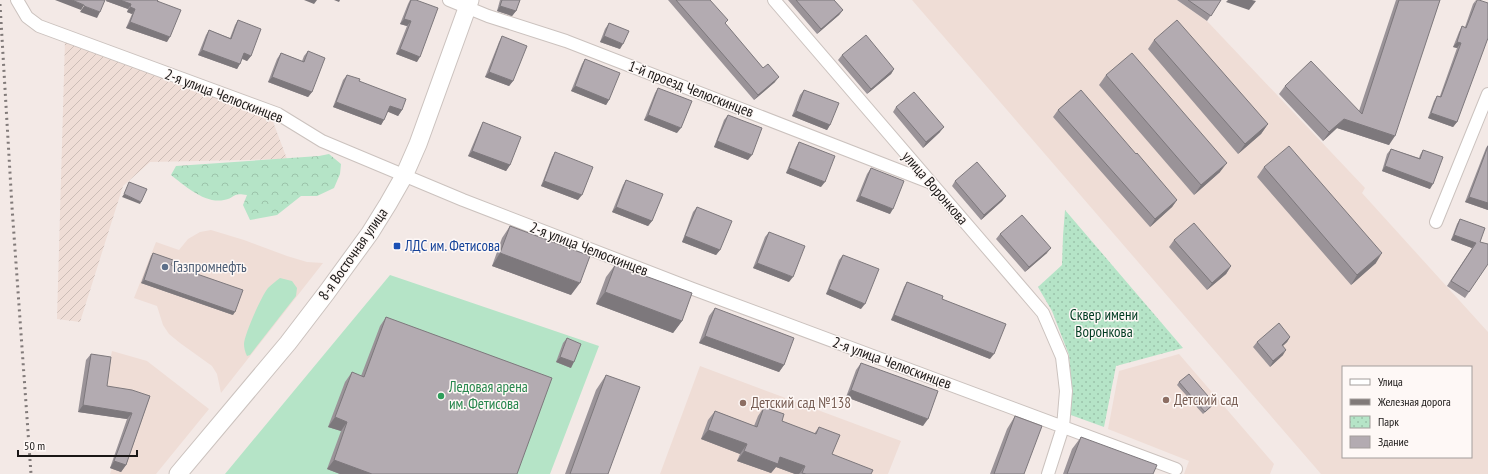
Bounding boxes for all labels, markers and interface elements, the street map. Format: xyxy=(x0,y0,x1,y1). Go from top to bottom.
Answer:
street label: 1-й проезд Челюскинцев xyxy=(626,56,757,121)
street label: 2-я улица Челюскинцев xyxy=(162,64,286,127)
street label: улица Воронкова xyxy=(898,147,972,228)
street label: 8-я Восточная улица xyxy=(314,204,391,303)
street label: 2-я улица Челюскинцев xyxy=(527,217,651,280)
place label: ЛДС им. Фетисова xyxy=(404,236,500,255)
marker: ЛДС им. Фетисова xyxy=(392,241,402,251)
place label: Газпромнефть xyxy=(173,257,247,276)
marker: Газпромнефть xyxy=(160,262,170,272)
park label: Сквер имени Воронкова xyxy=(1070,305,1138,341)
street label: 2-я улица Челюскинцев xyxy=(830,332,954,393)
legend xyxy=(1342,366,1472,458)
text: Улица xyxy=(1378,374,1403,389)
place label: Ледовая арена им. Фетисова xyxy=(448,377,528,413)
place label: Детский сад xyxy=(1174,390,1239,409)
marker: Ледовая арена им. Фетисова xyxy=(436,391,446,401)
place label: Детский сад №138 xyxy=(751,393,851,412)
text: Железная дорога xyxy=(1377,394,1451,409)
marker: Детский сад xyxy=(1161,395,1171,405)
marker: Детский сад №138 xyxy=(738,398,748,408)
text: Парк xyxy=(1378,414,1399,429)
scale bar xyxy=(18,432,137,458)
text: Здание xyxy=(1378,434,1409,449)
text: 50 m xyxy=(24,438,45,453)

